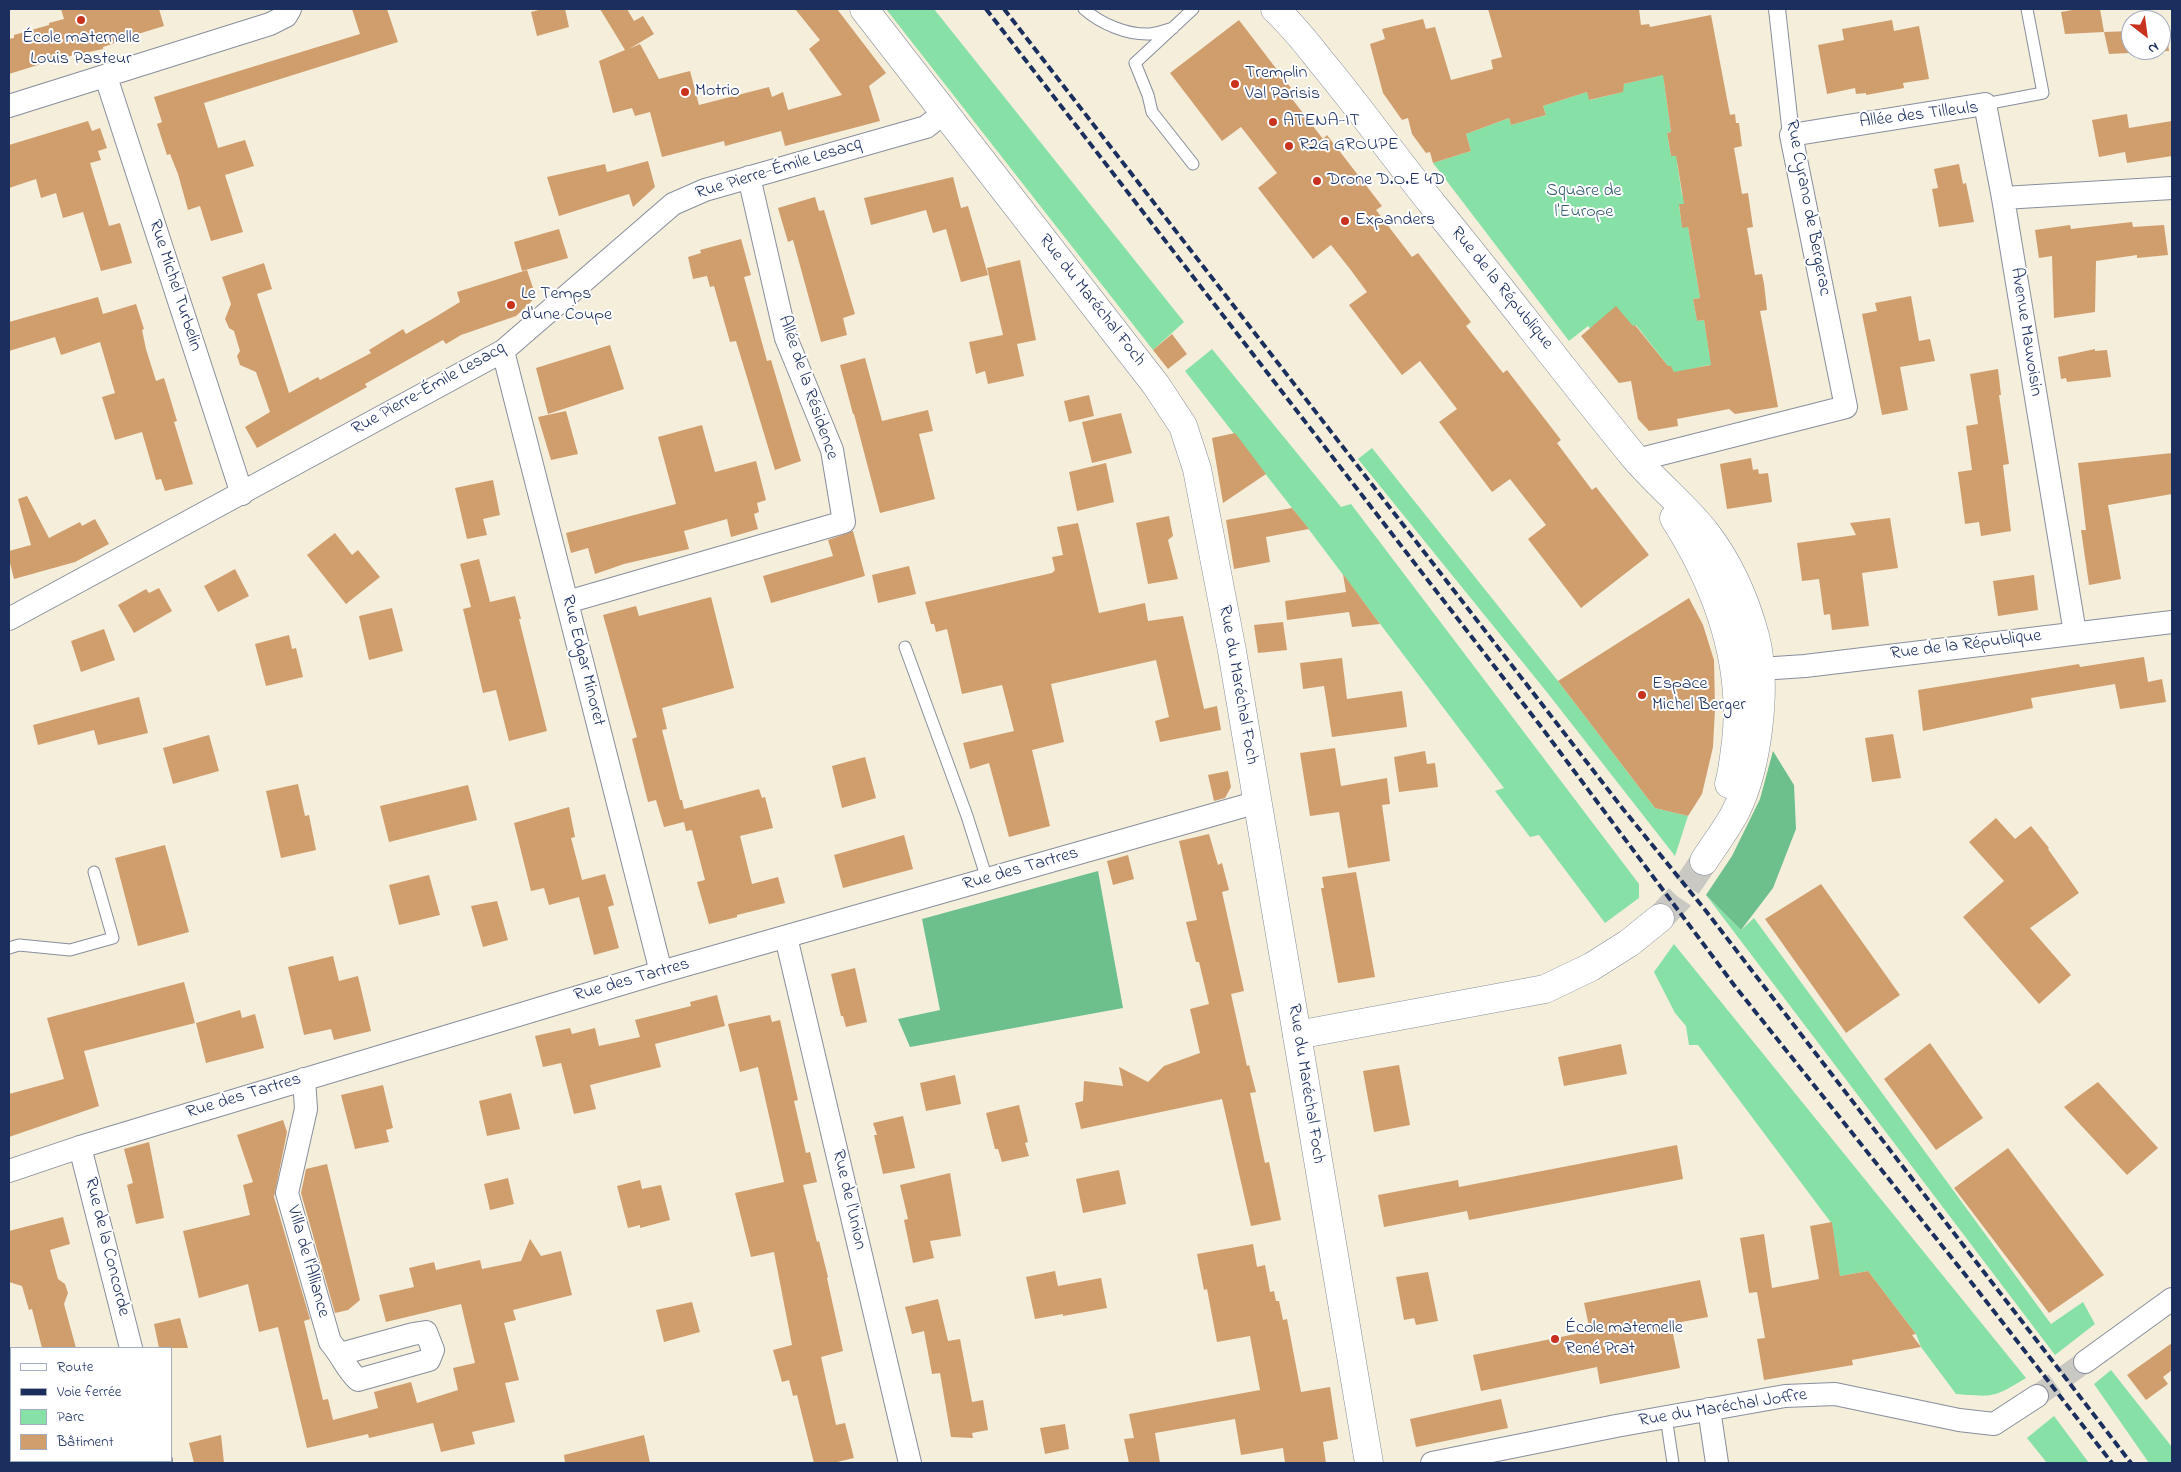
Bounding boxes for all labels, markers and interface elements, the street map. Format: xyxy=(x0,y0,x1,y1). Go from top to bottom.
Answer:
north arrow xyxy=(2121,10,2171,60)
marker: École maternelle Louis Pasteur xyxy=(75,14,87,26)
place label: École maternelle Louis Pasteur xyxy=(22,28,140,70)
text: N xyxy=(2144,36,2163,59)
place label: Tremplin Val Parisis xyxy=(1245,63,1320,106)
marker: Tremplin Val Parisis xyxy=(1229,78,1241,90)
place label: Motrio xyxy=(695,81,740,103)
marker: Motrio xyxy=(679,86,691,98)
street label: Allée des Tilleuls xyxy=(1858,98,1980,134)
place label: ATENA-IT xyxy=(1283,111,1360,133)
marker: ATENA-IT xyxy=(1267,116,1279,128)
street label: Rue Cyrano de Bergerac xyxy=(1779,118,1835,298)
street label: Rue Pierre-Émile Lesacq xyxy=(694,135,864,205)
place label: R2G GROUPE xyxy=(1299,135,1399,157)
marker: R2G GROUPE xyxy=(1283,140,1295,152)
place label: Drone D.O.E 4D xyxy=(1327,170,1445,192)
marker: Drone D.O.E 4D xyxy=(1311,175,1323,187)
park label: Square de l'Europe xyxy=(1546,181,1622,223)
place label: Expanders xyxy=(1355,210,1435,232)
marker: Expanders xyxy=(1339,215,1351,227)
street label: Rue Michel Turbelin xyxy=(143,218,205,354)
street label: Rue de la République xyxy=(1445,223,1557,355)
street label: Rue du Maréchal Foch xyxy=(1033,231,1149,371)
street label: Avenue Mauvoisin xyxy=(2004,266,2046,398)
place label: Le Temps d'une Coupe xyxy=(521,284,612,326)
marker: Le Temps d'une Coupe xyxy=(505,299,517,311)
street label: Allée de la Résidence xyxy=(772,313,842,463)
street label: Rue Pierre-Émile Lesacq xyxy=(348,339,510,441)
street label: Rue Edgar Minoret xyxy=(555,593,609,729)
street label: Rue du Maréchal Foch xyxy=(1212,604,1262,766)
street label: Rue de la République xyxy=(1889,626,2043,666)
place label: Espace Michel Berger xyxy=(1652,674,1746,716)
marker: Espace Michel Berger xyxy=(1636,689,1648,701)
street label: Rue des Tartres xyxy=(961,843,1081,897)
street label: Rue des Tartres xyxy=(572,954,692,1008)
street label: Rue du Maréchal Foch xyxy=(1282,1002,1328,1166)
street label: Rue des Tartres xyxy=(184,1069,304,1125)
street label: Rue de l'Union xyxy=(826,1148,870,1252)
street label: Rue de la Concorde xyxy=(78,1176,134,1318)
street label: Villa de l'Alliance xyxy=(281,1204,333,1320)
place label: École maternelle René Prat xyxy=(1565,1318,1683,1360)
marker: École maternelle René Prat xyxy=(1549,1333,1561,1345)
legend xyxy=(10,1347,172,1462)
text: Route xyxy=(57,1356,93,1378)
text: Voie ferrée xyxy=(57,1381,121,1403)
street label: Rue du Maréchal Joffre xyxy=(1637,1385,1809,1433)
text: Parc xyxy=(57,1406,84,1428)
text: Bâtiment xyxy=(57,1431,114,1453)

